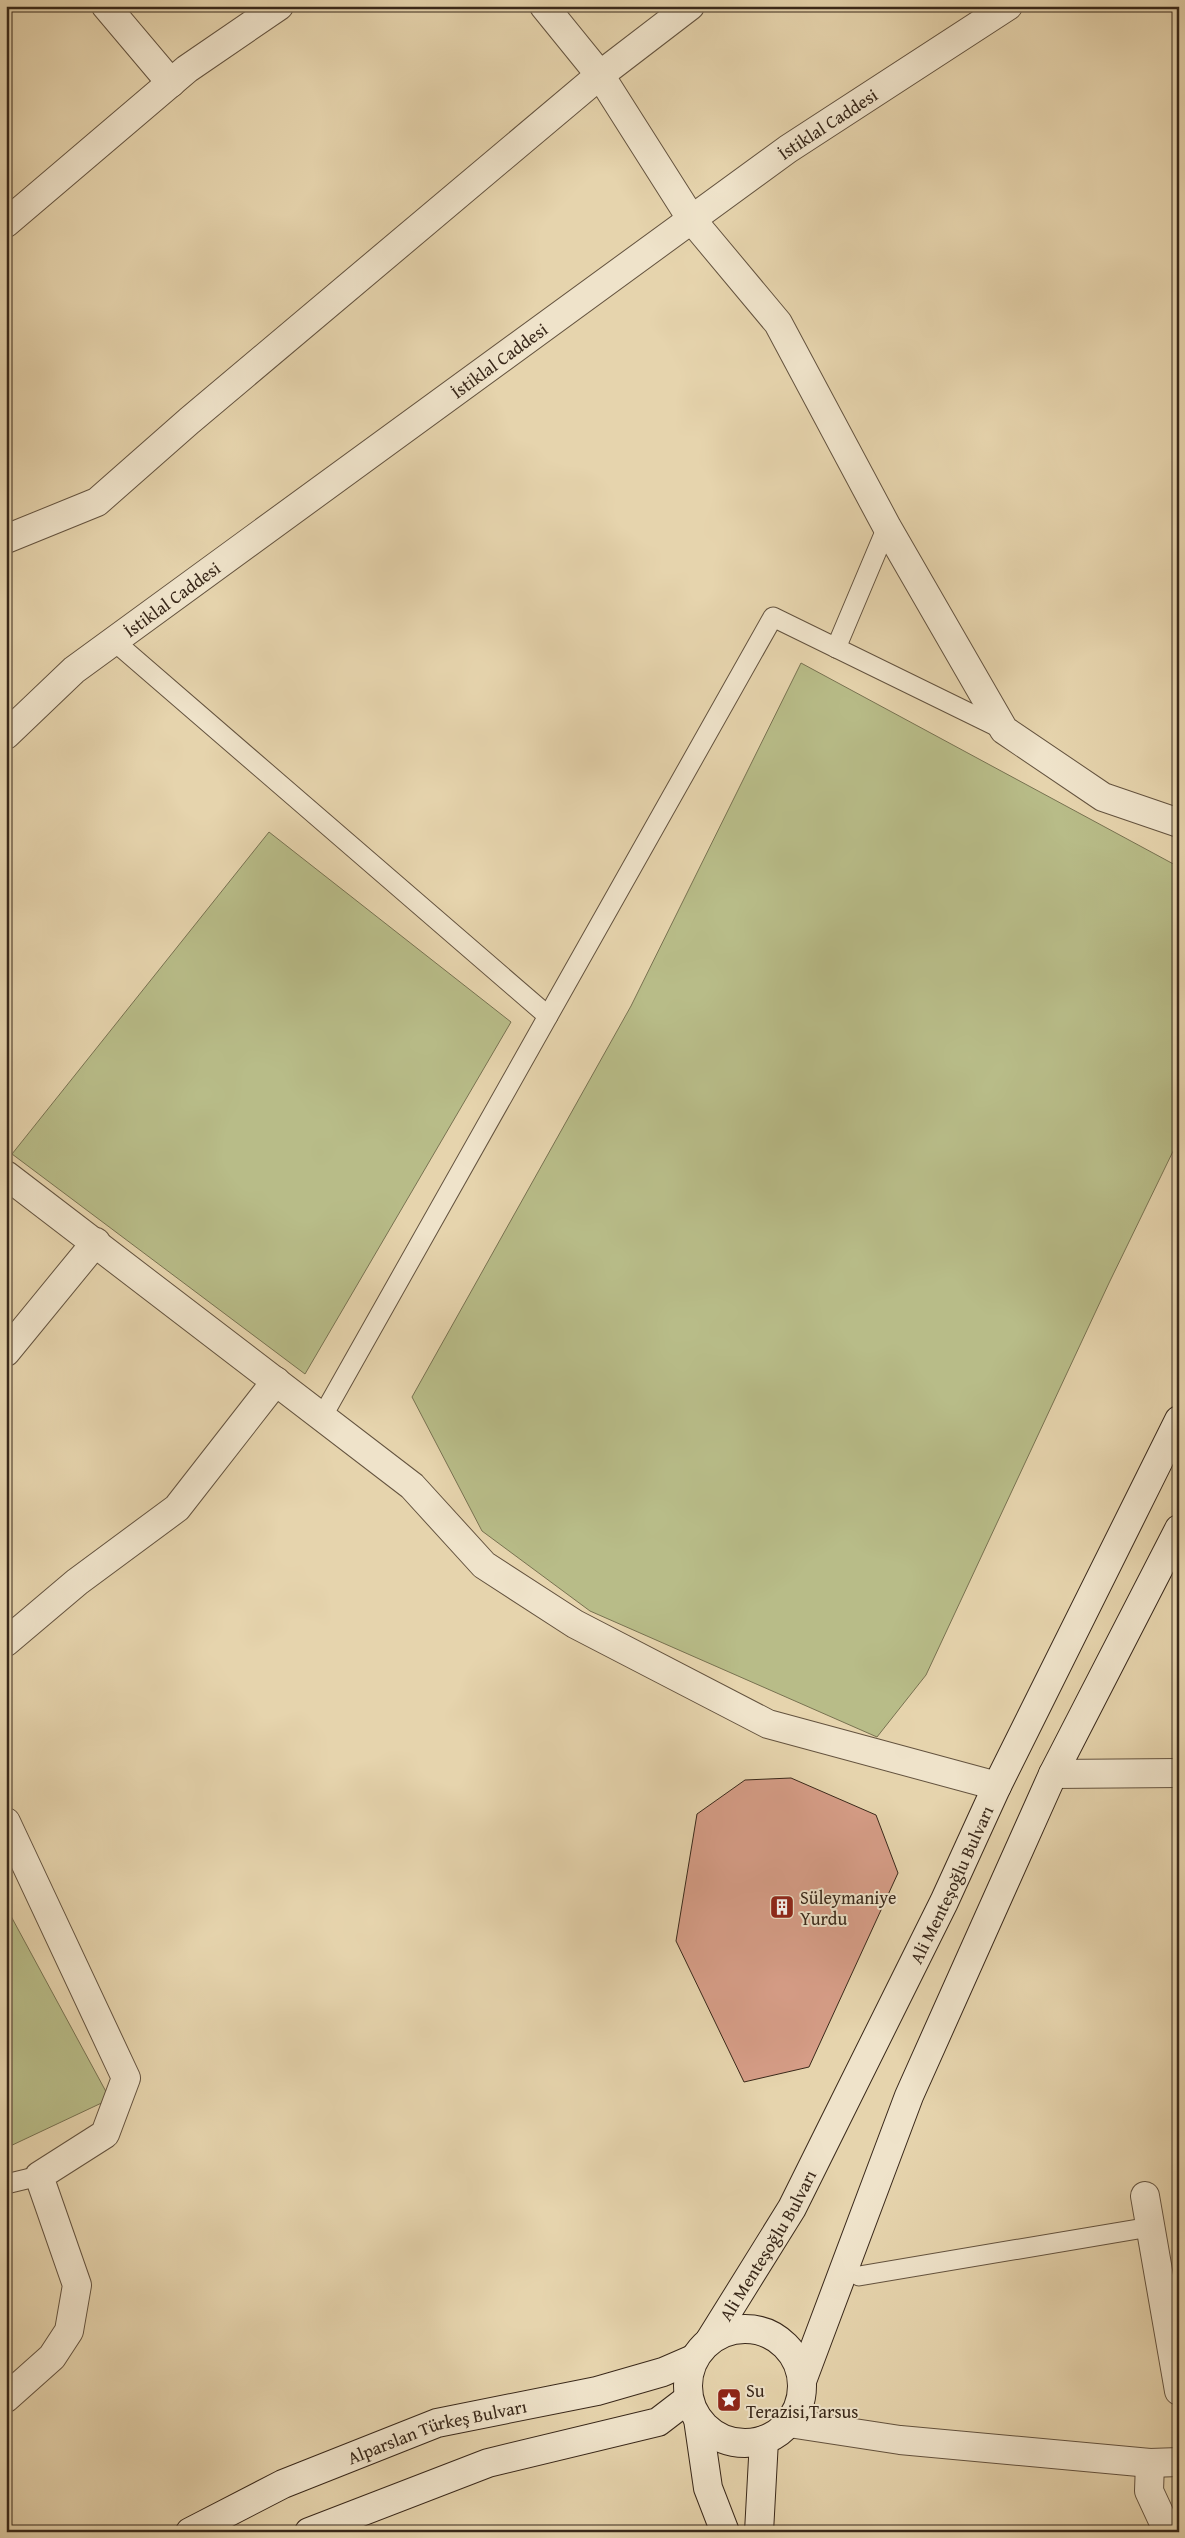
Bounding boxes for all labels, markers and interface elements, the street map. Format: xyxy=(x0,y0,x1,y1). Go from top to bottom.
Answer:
street label: İstiklal Caddesi xyxy=(772,81,883,166)
street label: İstiklal Caddesi xyxy=(445,315,553,405)
street label: İstiklal Caddesi xyxy=(118,554,226,643)
street label: Ali Menteşoğlu Bulvarı xyxy=(902,1801,1000,1968)
place label: Süleymaniye Yurdu xyxy=(800,1884,896,1932)
building icon: Süleymaniye Yurdu xyxy=(769,1894,795,1920)
street label: Ali Menteşoğlu Bulvarı xyxy=(712,2165,823,2326)
place label: Su Terazisi,Tarsus xyxy=(746,2377,858,2425)
place icon: Su Terazisi,Tarsus xyxy=(716,2387,742,2413)
street label: Alparslan Türkeş Bulvarı xyxy=(343,2392,529,2471)

